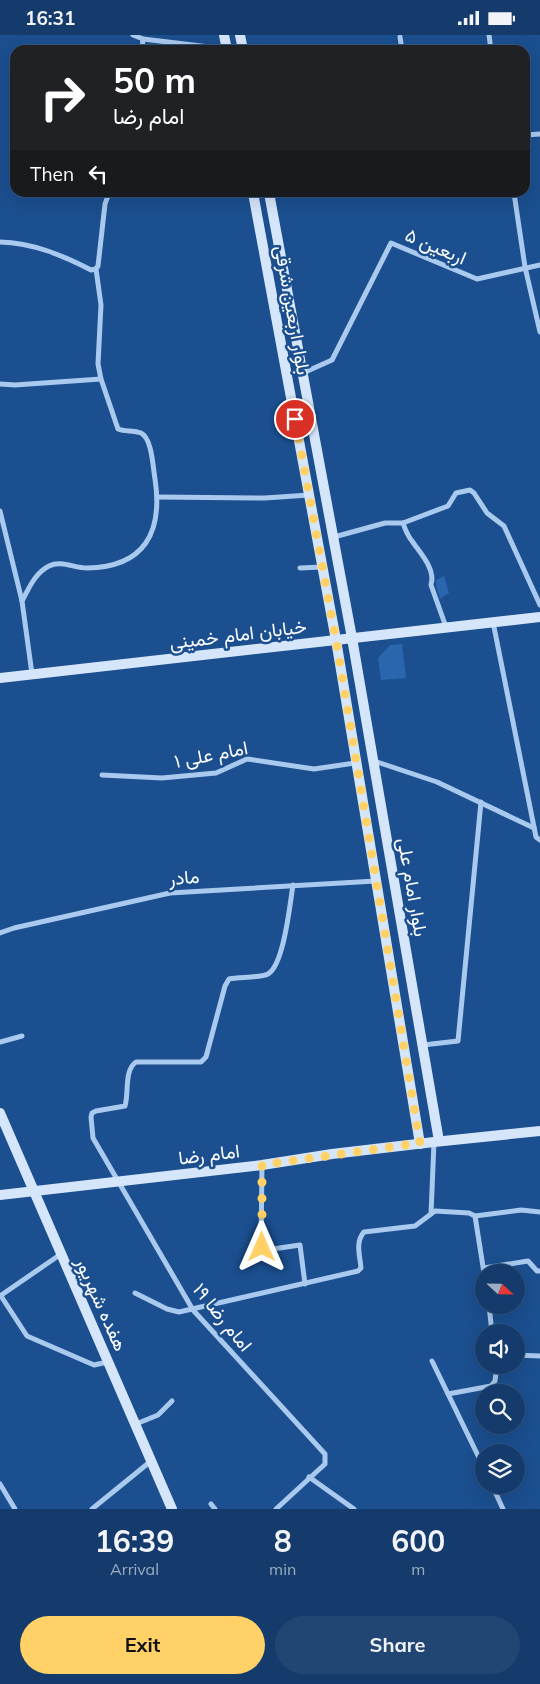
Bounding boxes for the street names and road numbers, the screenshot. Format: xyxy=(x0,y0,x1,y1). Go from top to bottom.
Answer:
street label: اربعین ۵ xyxy=(402,222,470,270)
street label: بلوار اربعین شرقی xyxy=(270,243,316,377)
street label: خیابان امام خمینی xyxy=(168,614,308,655)
street label: امام علی ۱ xyxy=(172,735,250,774)
street label: بلوار امام علی xyxy=(392,836,434,939)
street label: مادر xyxy=(167,864,200,890)
street label: امام رضا xyxy=(177,1138,241,1171)
street label: هفده شهریور xyxy=(70,1252,133,1355)
street label: امام رضا ۱۹ xyxy=(187,1278,258,1357)

